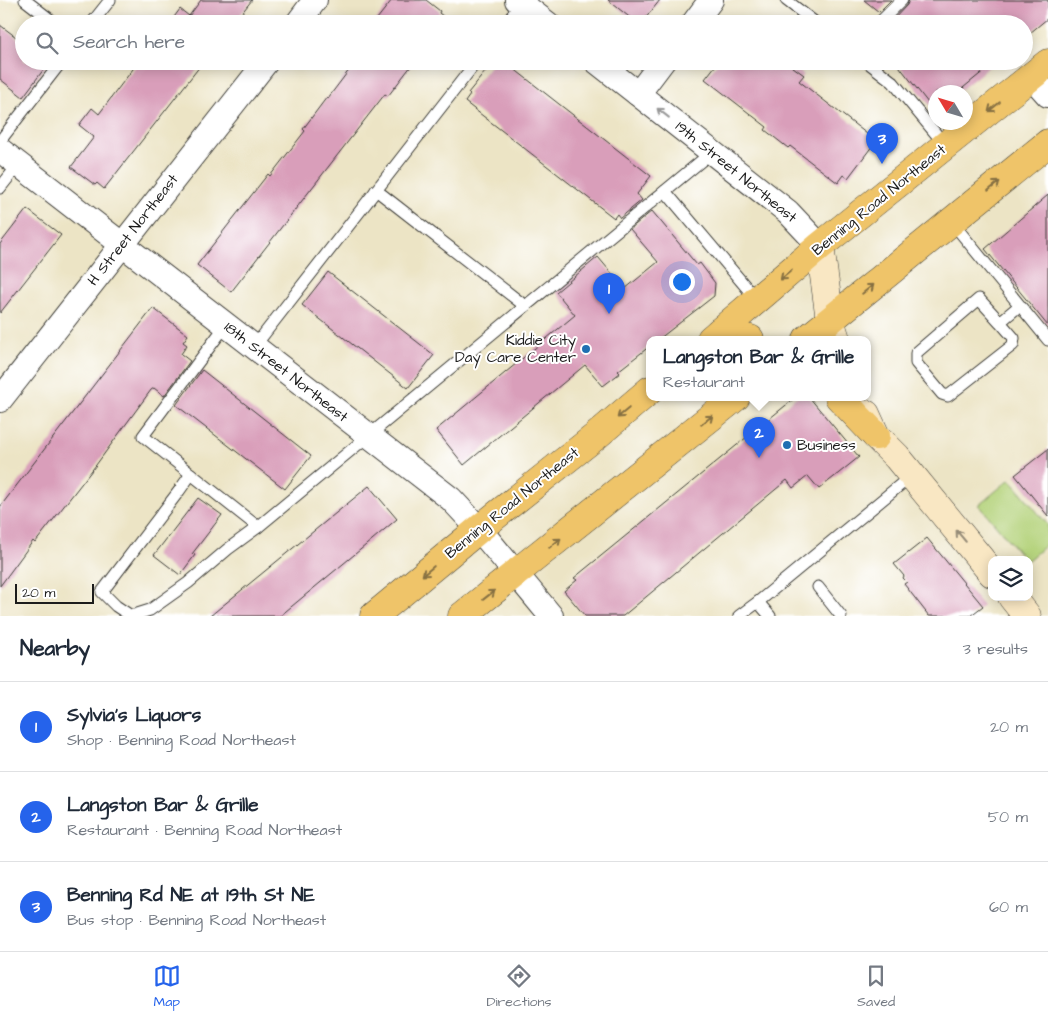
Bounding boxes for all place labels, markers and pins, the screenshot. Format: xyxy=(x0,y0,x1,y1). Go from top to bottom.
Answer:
pin: 3 xyxy=(866,123,898,164)
pin: 1 xyxy=(593,273,625,314)
place label: Kiddie City Day Care Center xyxy=(455,330,576,369)
marker: Kiddie City Day Care Center xyxy=(580,343,592,355)
pin: 2 xyxy=(743,417,775,458)
place label: Business xyxy=(797,435,856,456)
marker: Business xyxy=(781,439,793,451)

